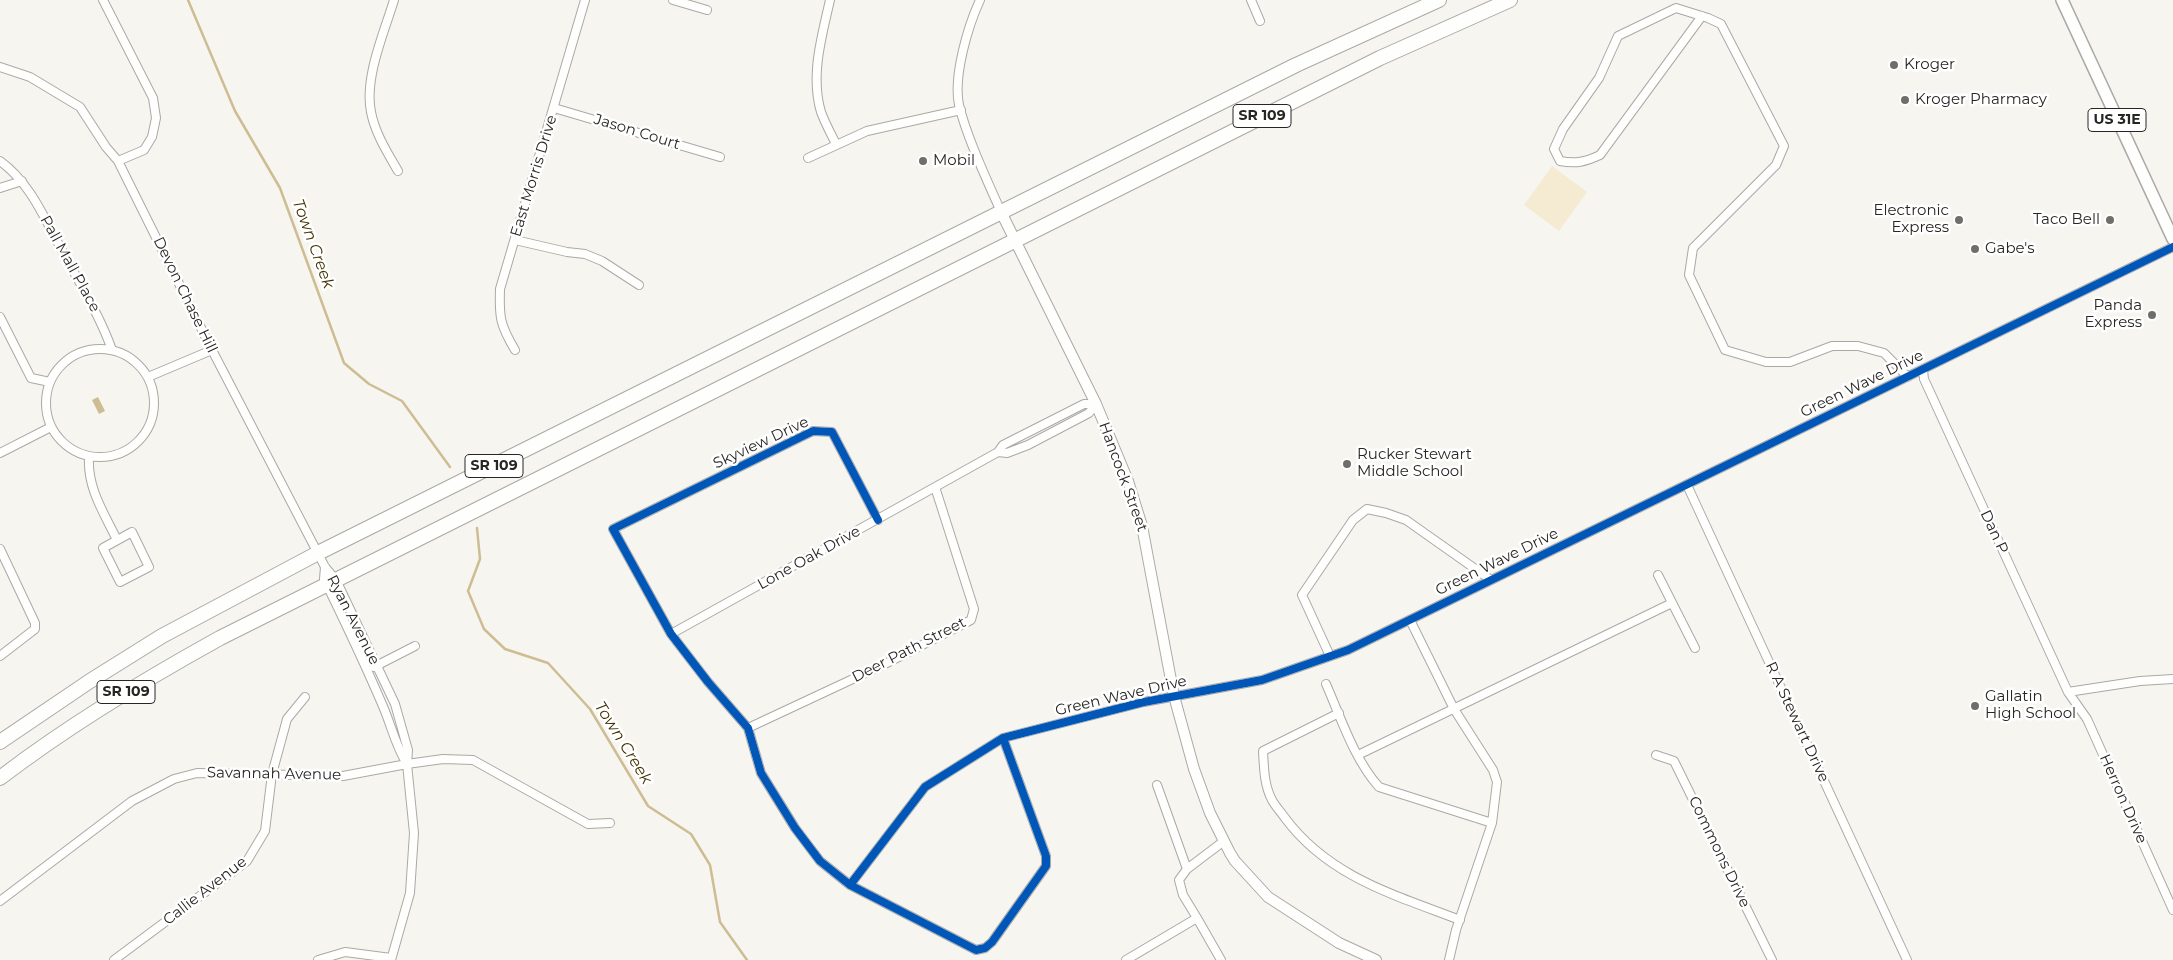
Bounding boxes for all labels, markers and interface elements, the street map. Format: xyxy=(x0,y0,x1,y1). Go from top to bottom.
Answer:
place label: Kroger xyxy=(1904,56,1955,74)
marker: Kroger xyxy=(1888,59,1900,71)
place label: Kroger Pharmacy xyxy=(1915,91,2047,109)
marker: Kroger Pharmacy xyxy=(1899,94,1911,106)
road number: SR 109 xyxy=(1233,104,1291,128)
road number: US 31E xyxy=(2088,108,2146,132)
street label: Jason Court xyxy=(592,110,682,154)
street label: East Morris Drive xyxy=(507,113,561,239)
place label: Mobil xyxy=(933,152,975,170)
marker: Mobil xyxy=(917,155,929,167)
water label: Town Creek xyxy=(288,197,338,291)
place label: Electronic Express xyxy=(1873,202,1949,237)
place label: Taco Bell xyxy=(2033,211,2100,229)
street label: Pall Mall Place xyxy=(36,213,104,315)
marker: Electronic Express xyxy=(1953,214,1965,226)
marker: Taco Bell xyxy=(2104,214,2116,226)
street label: Devon Chase Hill xyxy=(149,234,221,356)
place label: Gabe's xyxy=(1985,240,2035,258)
marker: Gabe's xyxy=(1969,243,1981,255)
place label: Panda Express xyxy=(2084,297,2142,332)
marker: Panda Express xyxy=(2146,309,2158,321)
street label: Green Wave Drive xyxy=(1798,346,1926,422)
street label: Skyview Drive xyxy=(710,413,812,473)
street label: Hancock Street xyxy=(1095,420,1151,534)
place label: Rucker Stewart Middle School xyxy=(1357,446,1472,481)
road number: SR 109 xyxy=(465,454,523,478)
marker: Rucker Stewart Middle School xyxy=(1341,458,1353,470)
street label: Dan P xyxy=(1976,507,2012,557)
street label: Lone Oak Drive xyxy=(754,522,864,594)
street label: Green Wave Drive xyxy=(1433,524,1561,600)
street label: Ryan Avenue xyxy=(323,572,383,668)
street label: Deer Path Street xyxy=(849,614,969,686)
street label: R A Stewart Drive xyxy=(1761,659,1833,785)
street label: Green Wave Drive xyxy=(1054,672,1188,720)
road number: SR 109 xyxy=(97,680,155,704)
place label: Gallatin High School xyxy=(1985,688,2076,723)
water label: Town Creek xyxy=(590,698,656,788)
marker: Gallatin High School xyxy=(1969,700,1981,712)
street label: Herron Drive xyxy=(2095,752,2151,846)
street label: Savannah Avenue xyxy=(207,764,341,784)
street label: Commons Drive xyxy=(1684,793,1754,911)
street label: Callie Avenue xyxy=(160,853,250,929)

